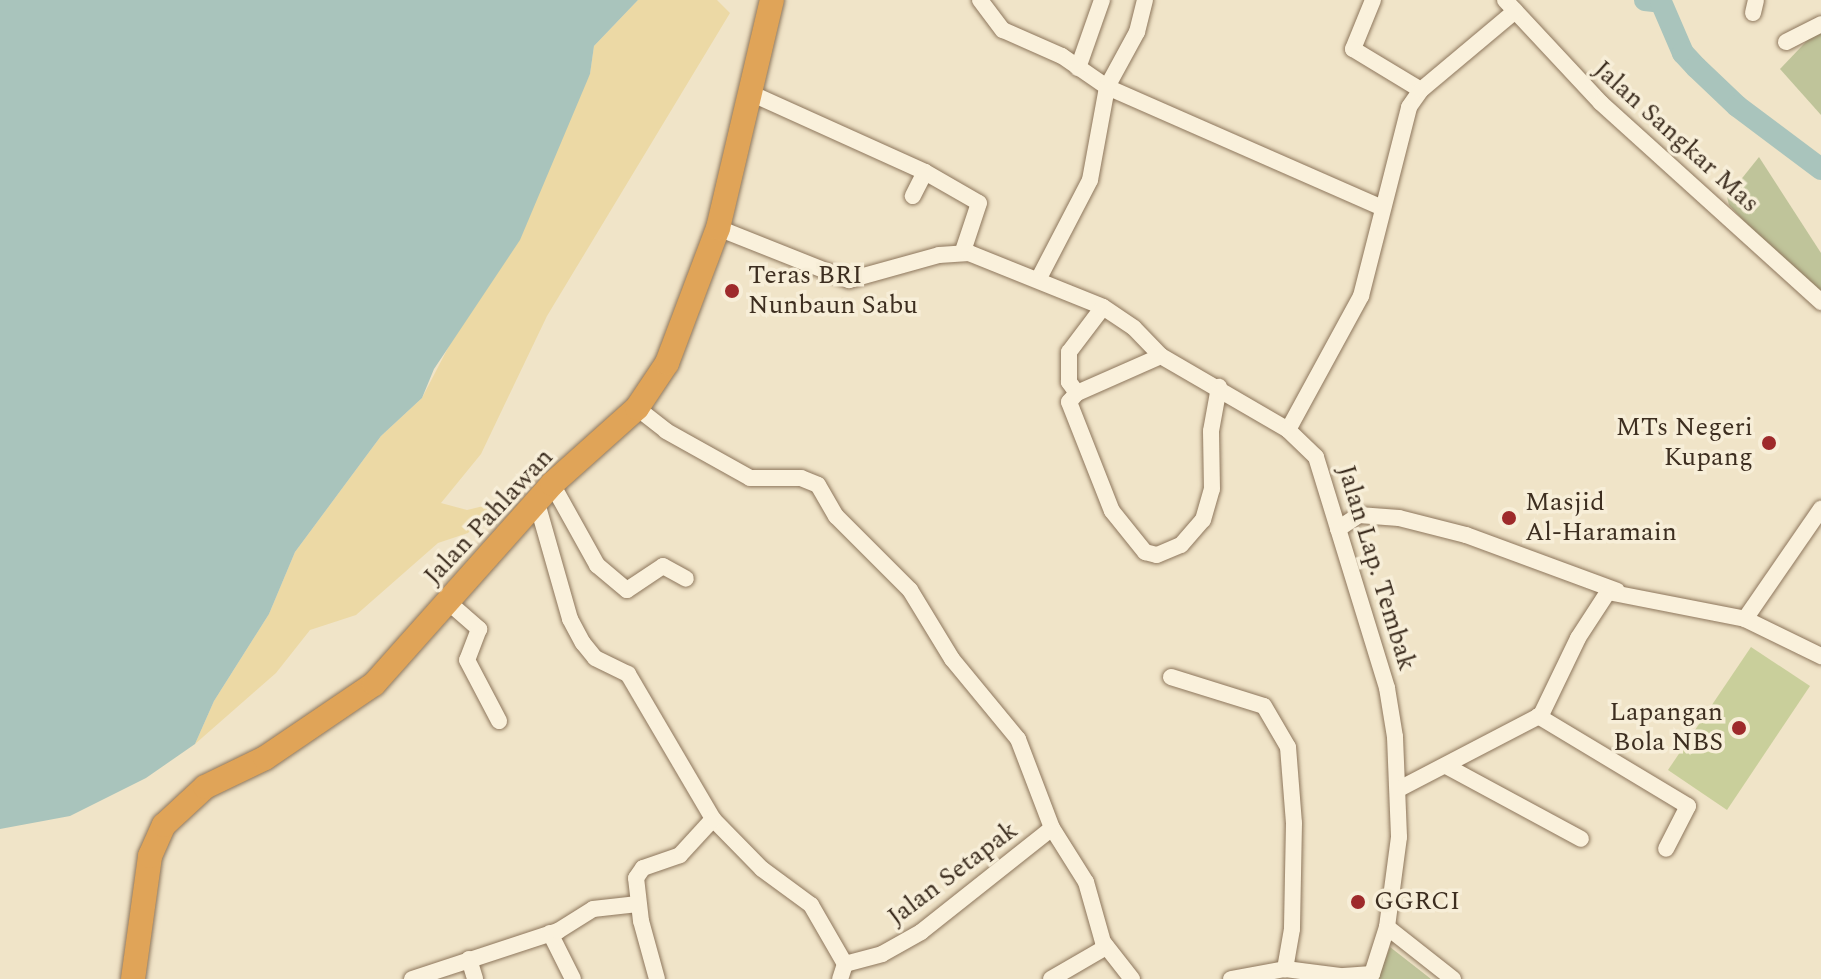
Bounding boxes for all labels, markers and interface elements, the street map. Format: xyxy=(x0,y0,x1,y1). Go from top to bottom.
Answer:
street label: Jalan Sangkar Mas xyxy=(1587,54,1765,220)
place label: Teras BRI Nunbaun Sabu xyxy=(748,260,918,322)
marker: Teras BRI Nunbaun Sabu xyxy=(723,282,741,300)
place label: MTs Negeri Kupang xyxy=(1616,412,1753,474)
marker: MTs Negeri Kupang xyxy=(1760,434,1778,452)
street label: Jalan Pahlawan xyxy=(418,442,560,592)
street label: Jalan Lap. Tembak xyxy=(1330,461,1422,675)
place label: Masjid Al-Haramain xyxy=(1525,487,1677,548)
marker: Masjid Al-Haramain xyxy=(1500,509,1518,527)
place label: Lapangan Bola NBS xyxy=(1609,697,1723,758)
marker: Lapangan Bola NBS xyxy=(1730,719,1748,737)
street label: Jalan Setapak xyxy=(882,815,1024,933)
place label: GGRCI xyxy=(1374,886,1460,918)
marker: GGRCI xyxy=(1349,893,1367,911)

